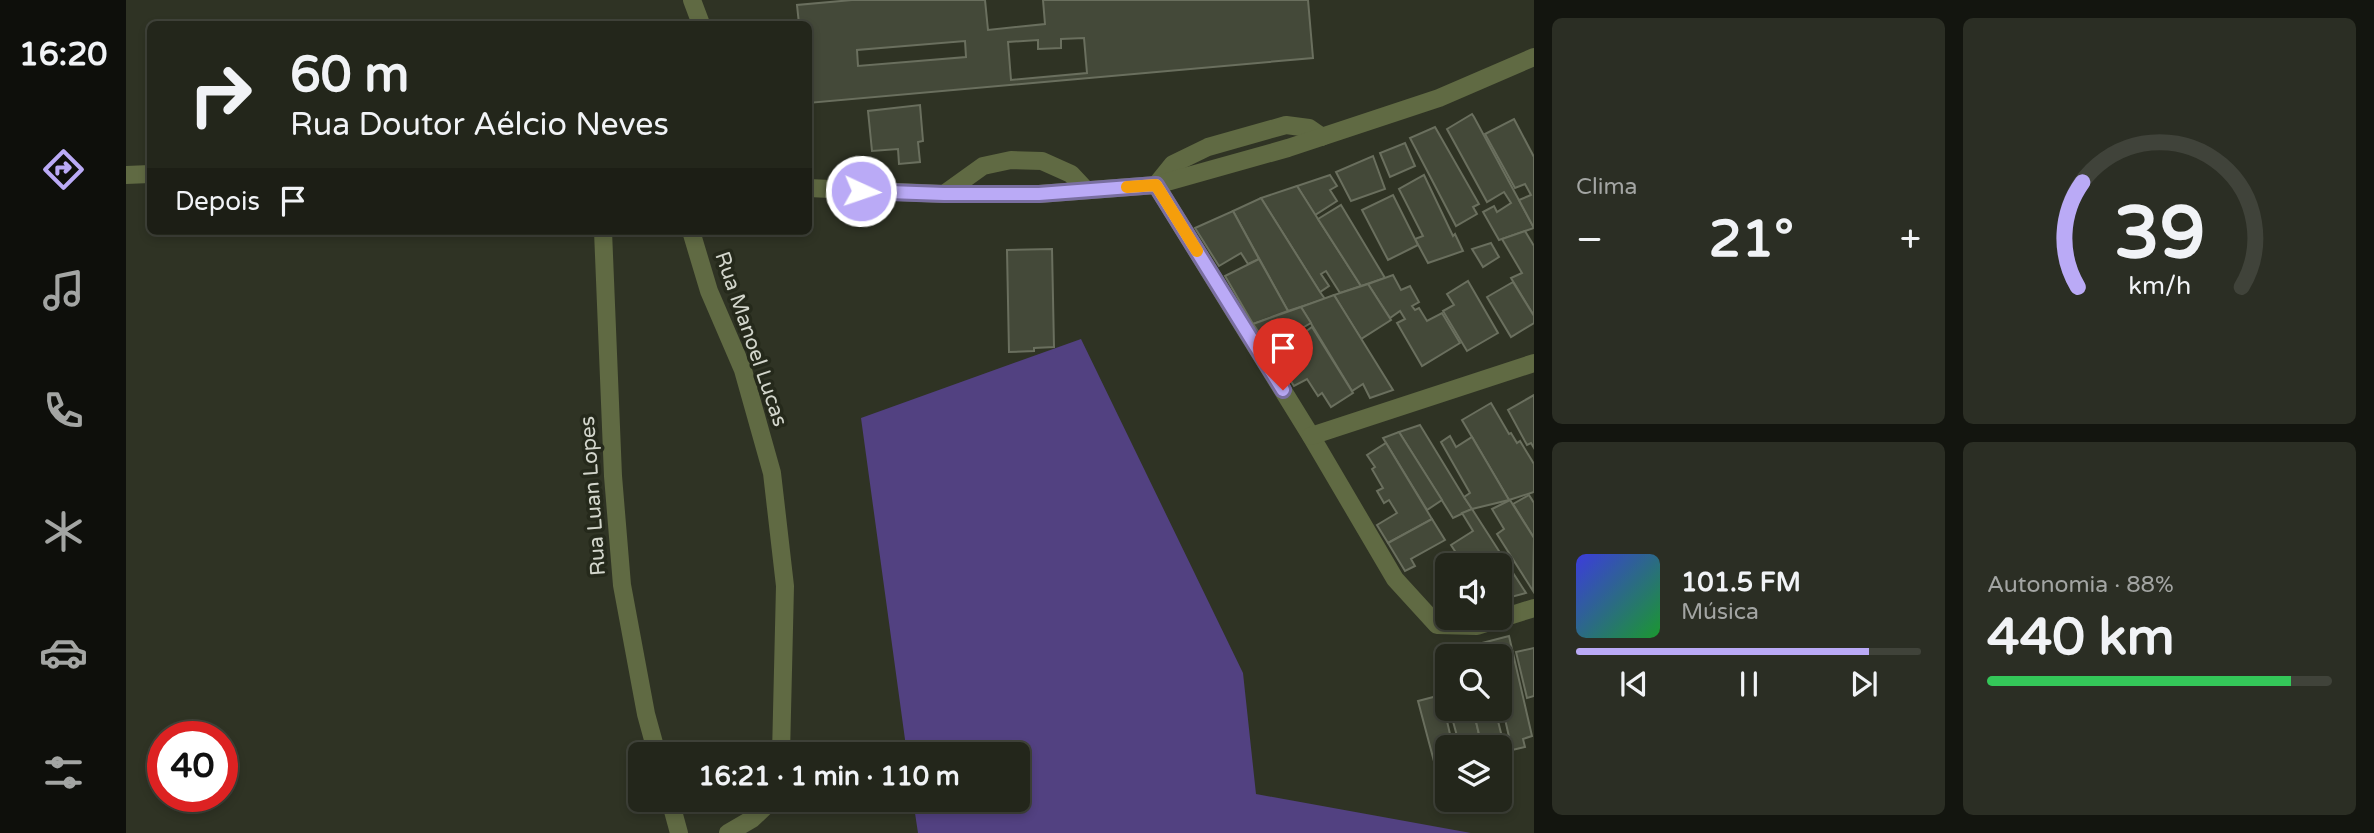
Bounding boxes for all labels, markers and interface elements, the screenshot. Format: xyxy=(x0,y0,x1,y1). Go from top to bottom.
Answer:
text: 16:20 xyxy=(19,36,107,74)
text: 60 m xyxy=(290,46,409,105)
icon: right xyxy=(175,49,266,140)
text: Rua Doutor Aélcio Neves xyxy=(290,106,669,144)
icon: directions xyxy=(39,145,88,194)
position arrow xyxy=(824,154,898,228)
text: Clima xyxy=(1576,173,1637,201)
icon: arrive xyxy=(274,182,312,220)
text: Depois xyxy=(175,186,260,217)
text: 39 xyxy=(2114,190,2205,278)
text: 21° xyxy=(1709,208,1794,271)
text: − xyxy=(1576,217,1603,263)
text: + xyxy=(1900,217,1921,263)
street label: Rua Manoel Lucas xyxy=(709,248,793,430)
icon: music xyxy=(39,266,88,315)
text: km/h xyxy=(2128,271,2191,301)
pin xyxy=(1253,318,1313,390)
icon: arrive xyxy=(1264,329,1302,367)
icon: phone xyxy=(39,386,88,435)
street label: Rua Luan Lopes xyxy=(575,415,611,577)
icon: climate xyxy=(39,507,88,556)
map controls xyxy=(1435,553,1512,812)
button: sound xyxy=(1435,553,1512,630)
text: 101.5 FM xyxy=(1681,567,1801,598)
text: Autonomia · 88% xyxy=(1987,571,2174,599)
text: Música xyxy=(1681,598,1759,626)
text: 440 km xyxy=(1987,606,2175,669)
icon: car xyxy=(39,628,88,677)
button: search xyxy=(1435,644,1512,721)
icon: previous xyxy=(1615,665,1653,703)
icon: pause xyxy=(1730,665,1768,703)
icon: next xyxy=(1845,665,1883,703)
speed limit sign: 40 xyxy=(147,721,238,812)
button: layers xyxy=(1435,735,1512,812)
icon: filters xyxy=(39,748,88,797)
text: 16:21 · 1 min · 110 m xyxy=(698,761,960,792)

